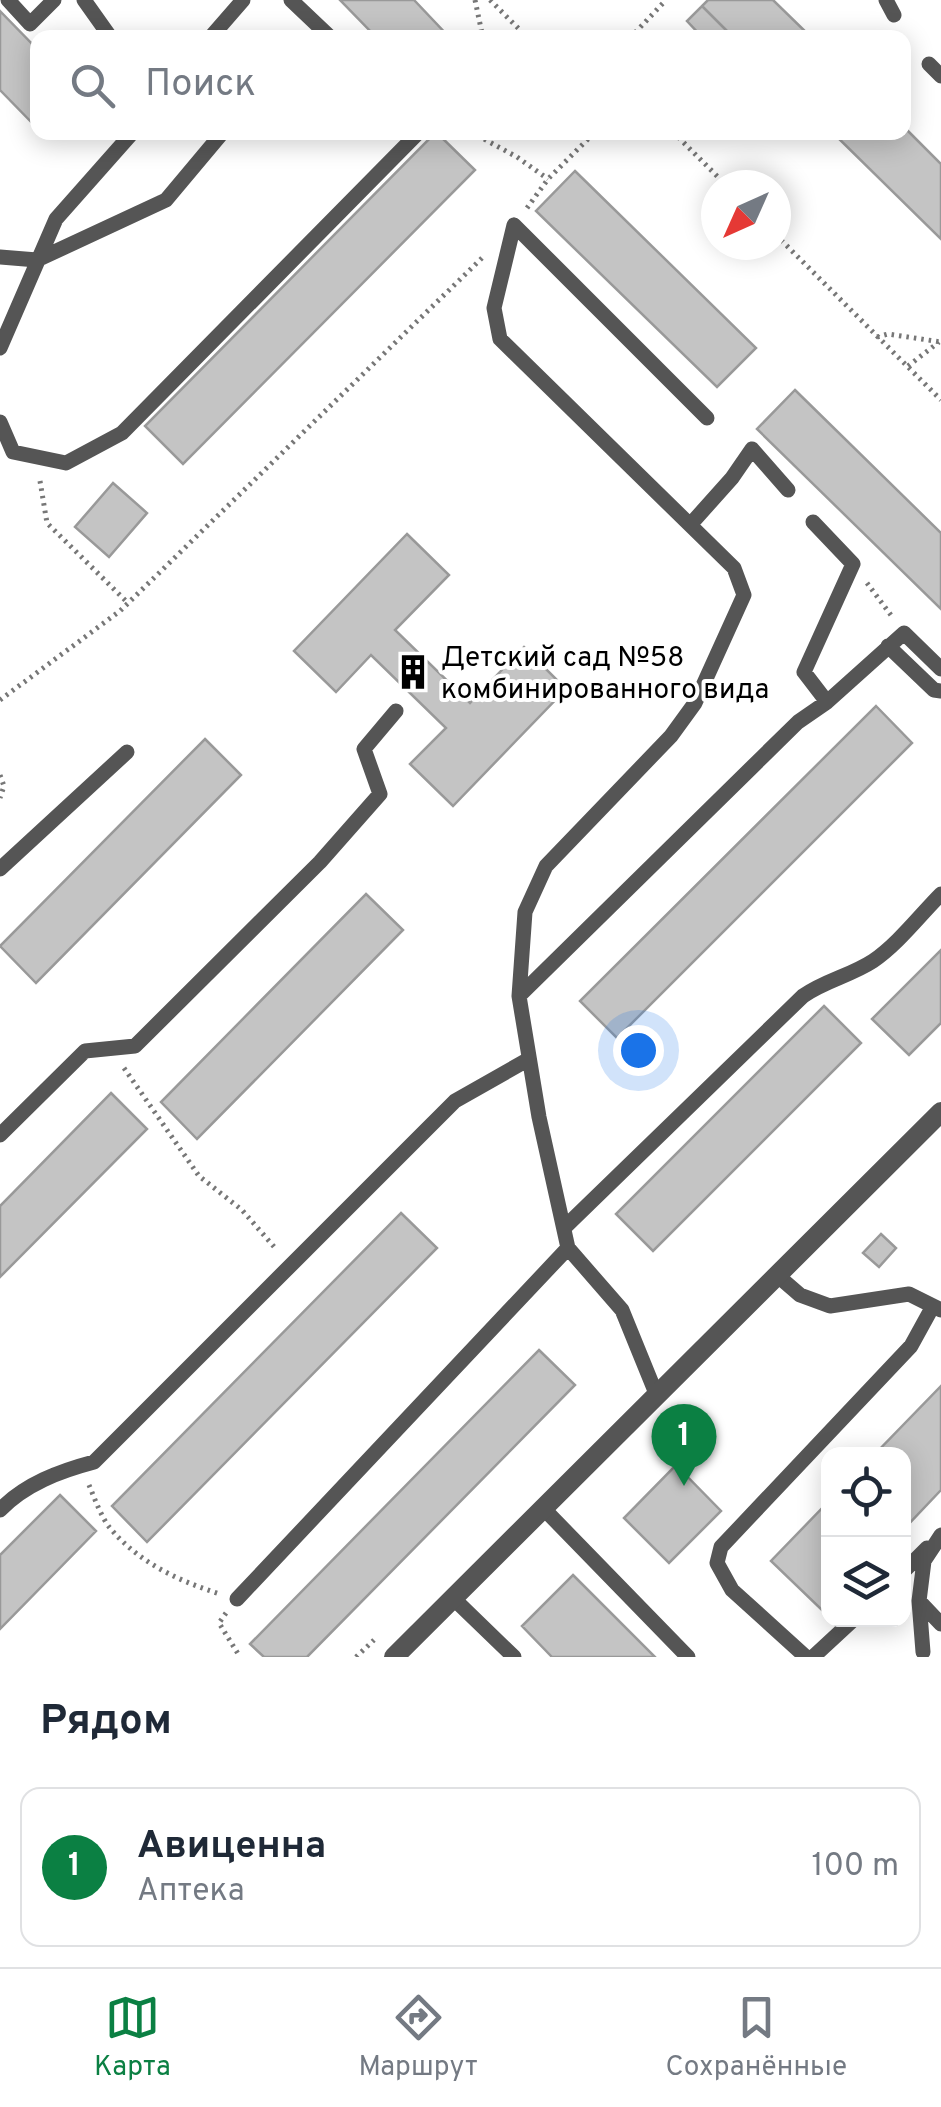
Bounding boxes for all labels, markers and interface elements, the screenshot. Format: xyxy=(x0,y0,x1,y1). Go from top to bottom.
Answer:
search box xyxy=(30,30,911,140)
icon: search xyxy=(65,58,120,113)
text: Поиск xyxy=(145,61,256,110)
north arrow xyxy=(701,170,791,260)
place label: Детский сад №58 комбинированного вида xyxy=(441,641,769,709)
building icon: Детский сад №58 комбинированного вида xyxy=(394,653,432,691)
your location xyxy=(613,1025,664,1076)
pin: 1 xyxy=(652,1404,716,1486)
map controls xyxy=(821,1447,911,1627)
button: locate xyxy=(821,1447,911,1537)
button: layers xyxy=(821,1537,911,1627)
text: Рядом xyxy=(40,1696,172,1749)
text: Авиценна xyxy=(137,1823,326,1872)
text: 1 xyxy=(68,1847,81,1887)
text: 100 m xyxy=(812,1847,899,1887)
text: Аптека xyxy=(137,1872,245,1912)
tab: Карта xyxy=(94,1990,171,2086)
tab: Маршрут xyxy=(358,1990,478,2086)
tab: Сохранённые xyxy=(665,1990,847,2086)

